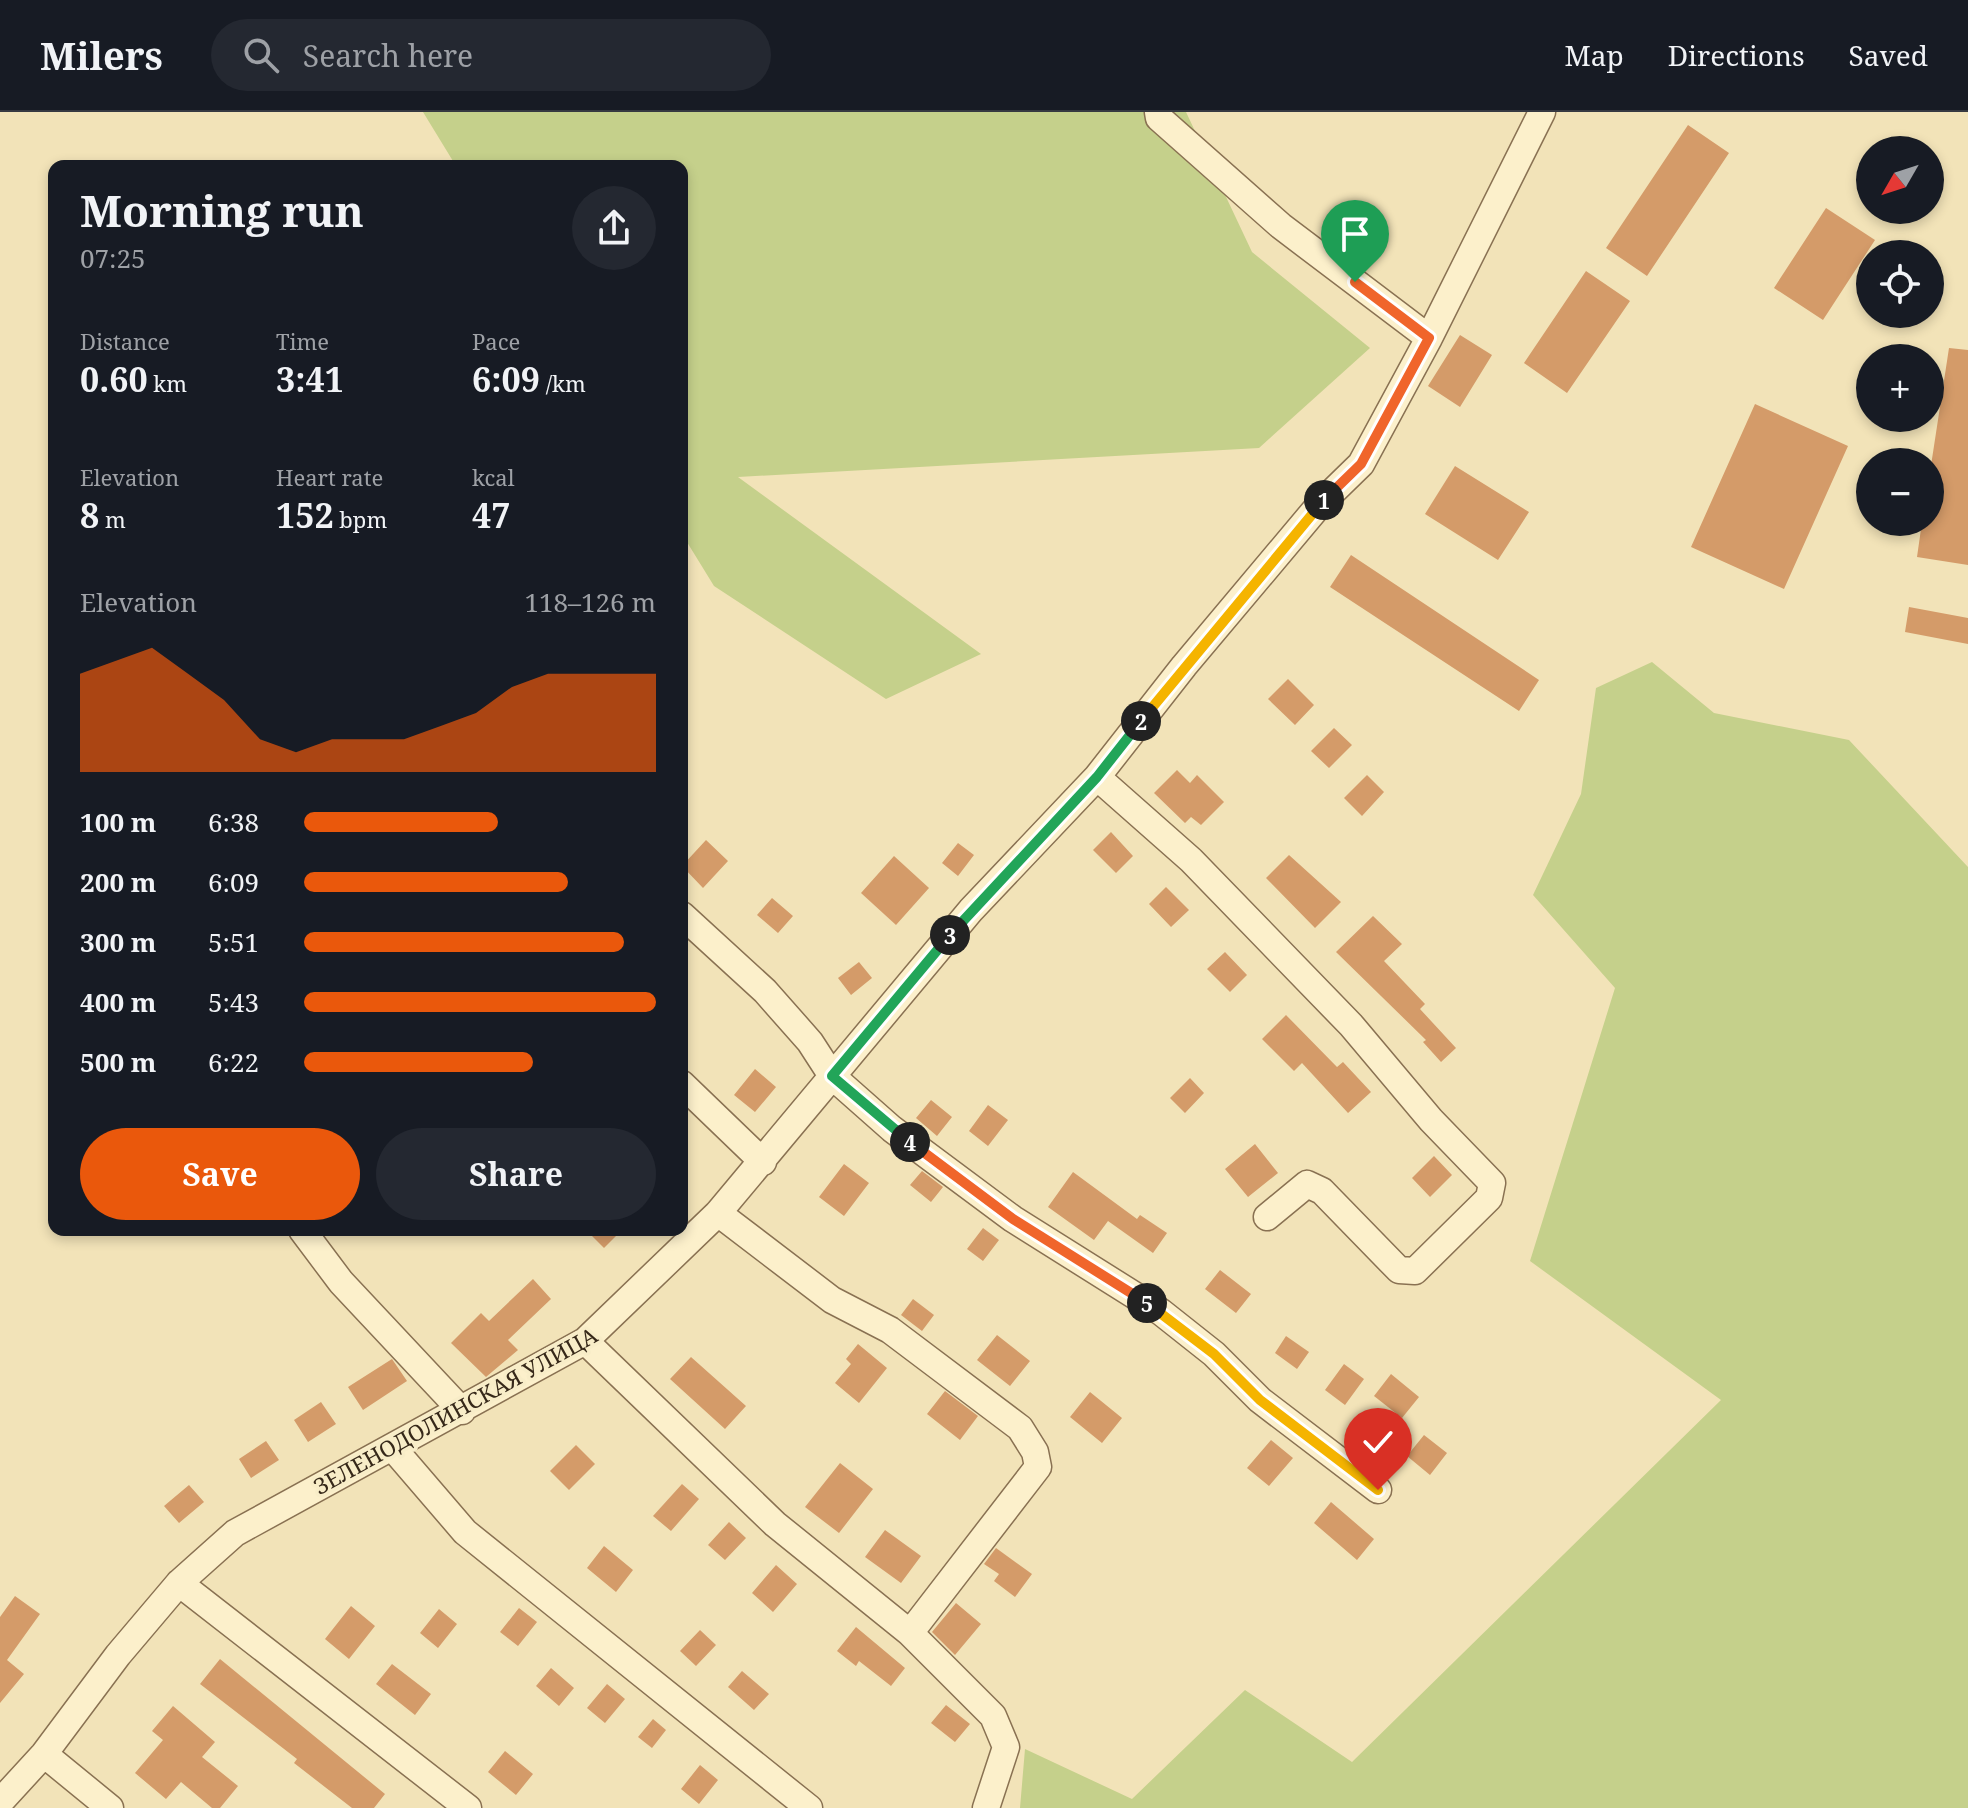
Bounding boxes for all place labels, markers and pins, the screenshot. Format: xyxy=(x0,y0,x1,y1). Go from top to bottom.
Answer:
pin xyxy=(1321,200,1389,282)
pin: 1 xyxy=(1304,480,1344,520)
pin: 2 xyxy=(1121,701,1161,741)
pin: 3 xyxy=(930,915,970,955)
pin: 4 xyxy=(890,1122,930,1162)
pin: 5 xyxy=(1127,1283,1167,1323)
pin xyxy=(1344,1408,1412,1490)

